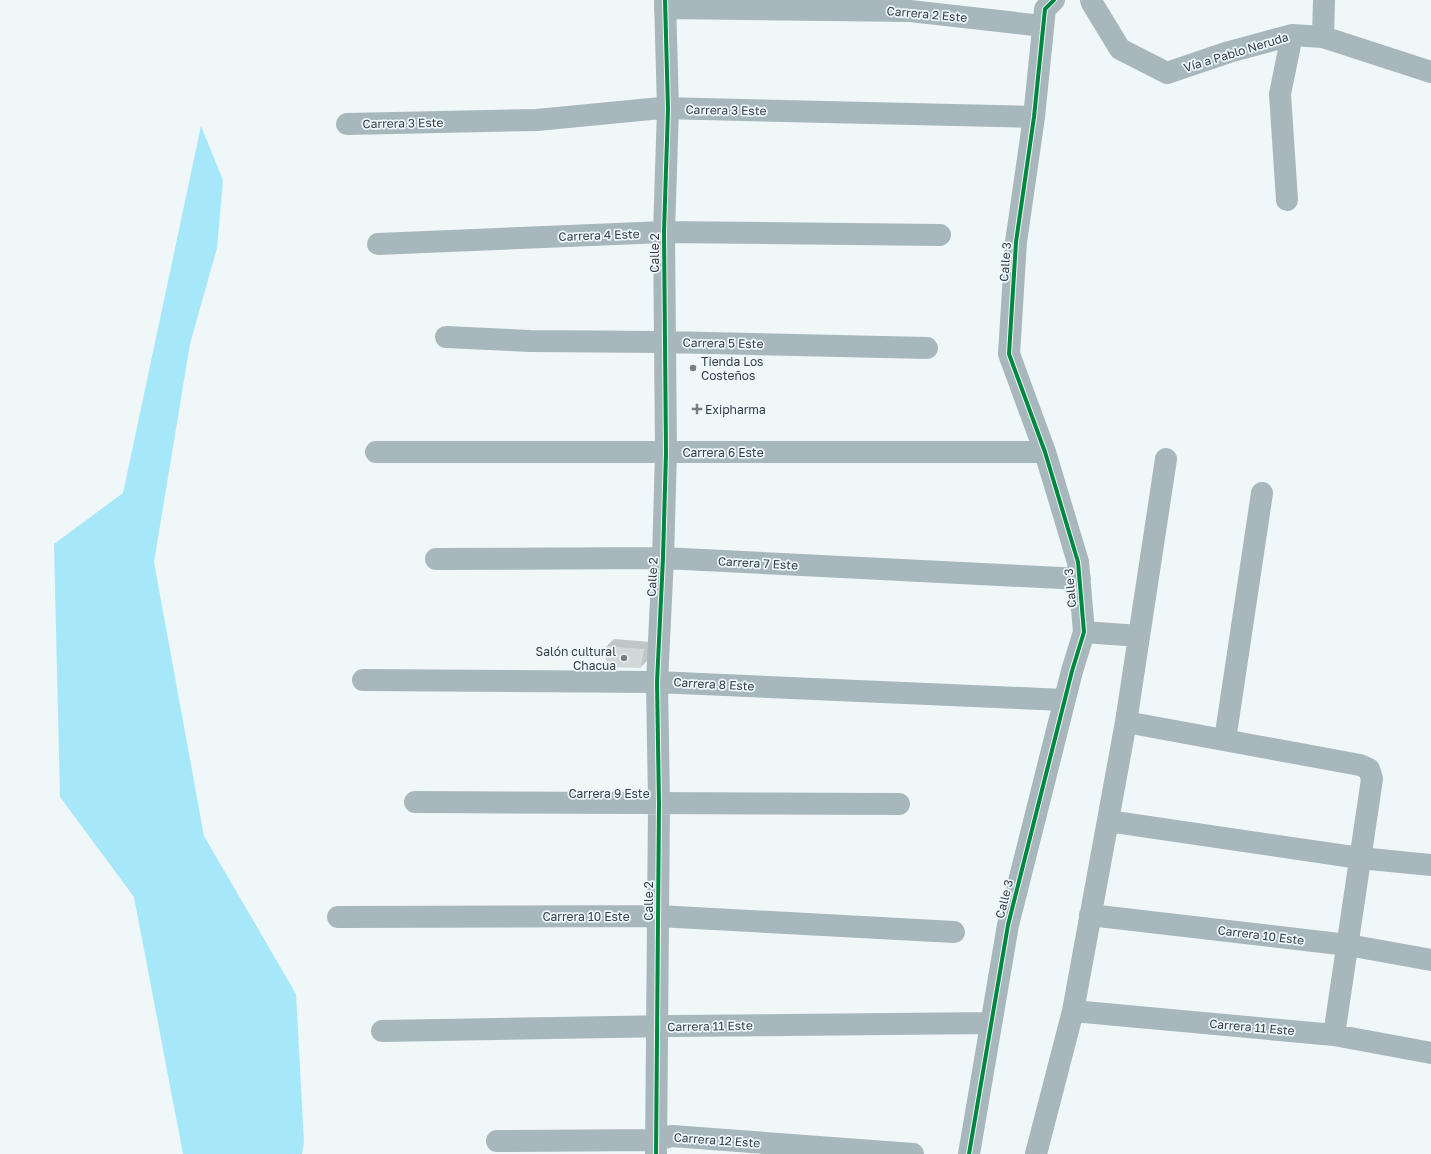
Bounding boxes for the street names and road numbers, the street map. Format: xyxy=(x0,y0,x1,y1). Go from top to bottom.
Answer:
street label: Carrera 2 Este xyxy=(886,3,968,25)
street label: Vía a Pablo Neruda xyxy=(1182,29,1290,75)
street label: Carrera 3 Este xyxy=(685,102,767,118)
street label: Carrera 3 Este xyxy=(362,115,444,131)
street label: Carrera 4 Este xyxy=(558,226,640,244)
street label: Calle 2 xyxy=(647,233,662,273)
street label: Calle 3 xyxy=(996,242,1014,282)
street label: Carrera 5 Este xyxy=(682,335,764,351)
street label: Carrera 6 Este xyxy=(682,445,764,460)
street label: Carrera 7 Este xyxy=(718,553,799,573)
street label: Calle 2 xyxy=(643,557,661,597)
street label: Calle 3 xyxy=(1061,568,1079,608)
street label: Carrera 8 Este xyxy=(673,674,755,694)
street label: Carrera 9 Este xyxy=(568,786,650,801)
street label: Calle 3 xyxy=(992,878,1016,920)
street label: Calle 2 xyxy=(641,881,656,921)
street label: Carrera 10 Este xyxy=(542,909,630,924)
street label: Carrera 10 Este xyxy=(1217,922,1305,948)
street label: Carrera 11 Este xyxy=(1209,1016,1295,1038)
street label: Carrera 11 Este xyxy=(667,1018,753,1034)
street label: Carrera 12 Este xyxy=(673,1129,761,1151)

